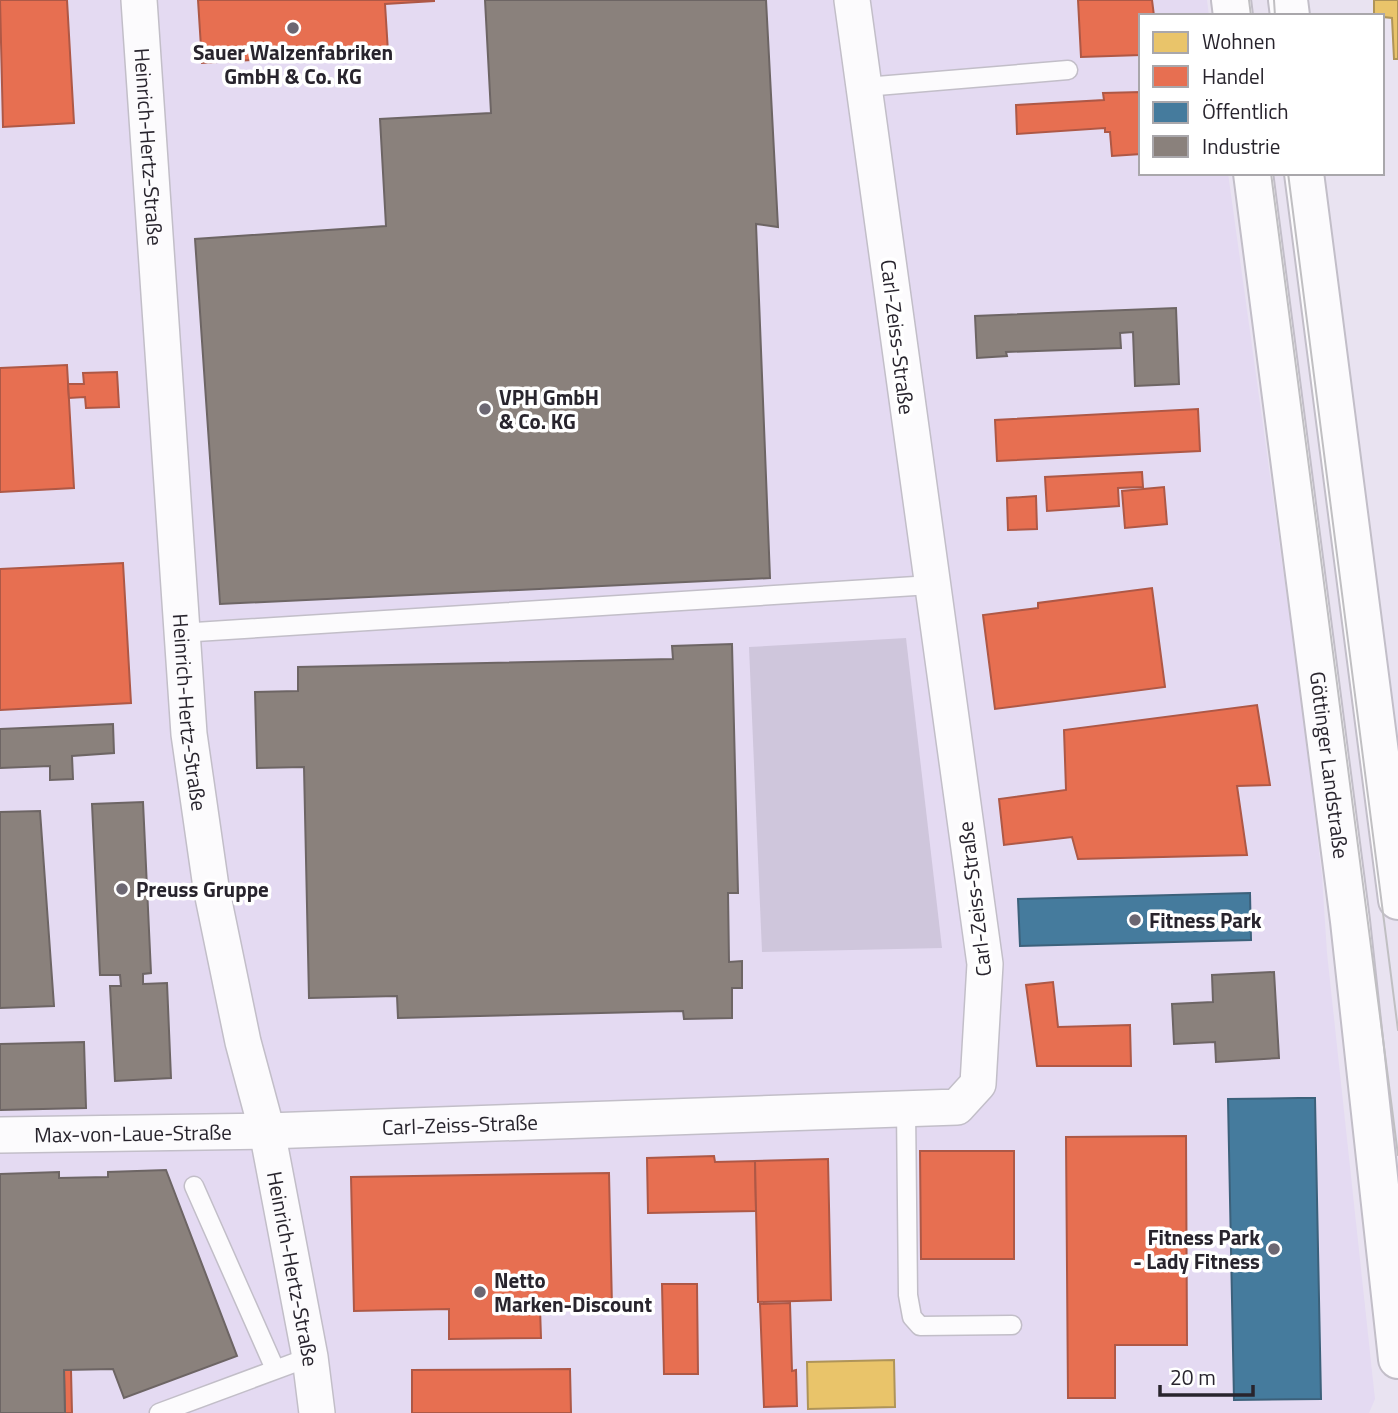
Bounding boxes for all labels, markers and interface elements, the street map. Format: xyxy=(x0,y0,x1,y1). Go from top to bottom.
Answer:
legend xyxy=(1139,14,1384,175)
marker: Sauer Walzenfabriken GmbH & Co. KG xyxy=(285,20,301,36)
text: Wohnen xyxy=(1202,25,1276,57)
place label: Sauer Walzenfabriken GmbH & Co. KG xyxy=(193,36,393,92)
street label: Heinrich-Hertz-Straße xyxy=(126,47,172,247)
text: Handel xyxy=(1202,60,1265,92)
text: Öffentlich xyxy=(1202,95,1289,127)
text: Industrie xyxy=(1202,130,1280,162)
street label: Carl-Zeiss-Straße xyxy=(873,258,923,416)
place label: VPH GmbH & Co. KG xyxy=(499,381,599,437)
marker: VPH GmbH & Co. KG xyxy=(477,401,493,417)
street label: Heinrich-Hertz-Straße xyxy=(165,612,216,813)
street label: Göttinger Landstraße xyxy=(1302,670,1358,861)
street label: Carl-Zeiss-Straße xyxy=(949,820,999,978)
place label: Preuss Gruppe xyxy=(136,873,269,905)
marker: Preuss Gruppe xyxy=(114,881,130,897)
place label: Fitness Park xyxy=(1149,904,1262,936)
marker: Fitness Park xyxy=(1127,912,1143,928)
street label: Carl-Zeiss-Straße xyxy=(381,1106,538,1143)
street label: Max-von-Laue-Straße xyxy=(34,1116,232,1150)
street label: Heinrich-Hertz-Straße xyxy=(259,1169,327,1368)
place label: Fitness Park - Lady Fitness xyxy=(1133,1221,1260,1277)
marker: Fitness Park - Lady Fitness xyxy=(1266,1241,1282,1257)
place label: Netto Marken-Discount xyxy=(494,1264,652,1320)
marker: Netto Marken-Discount xyxy=(472,1284,488,1300)
scale bar xyxy=(1160,1354,1253,1398)
text: 20 m xyxy=(1170,1361,1216,1393)

